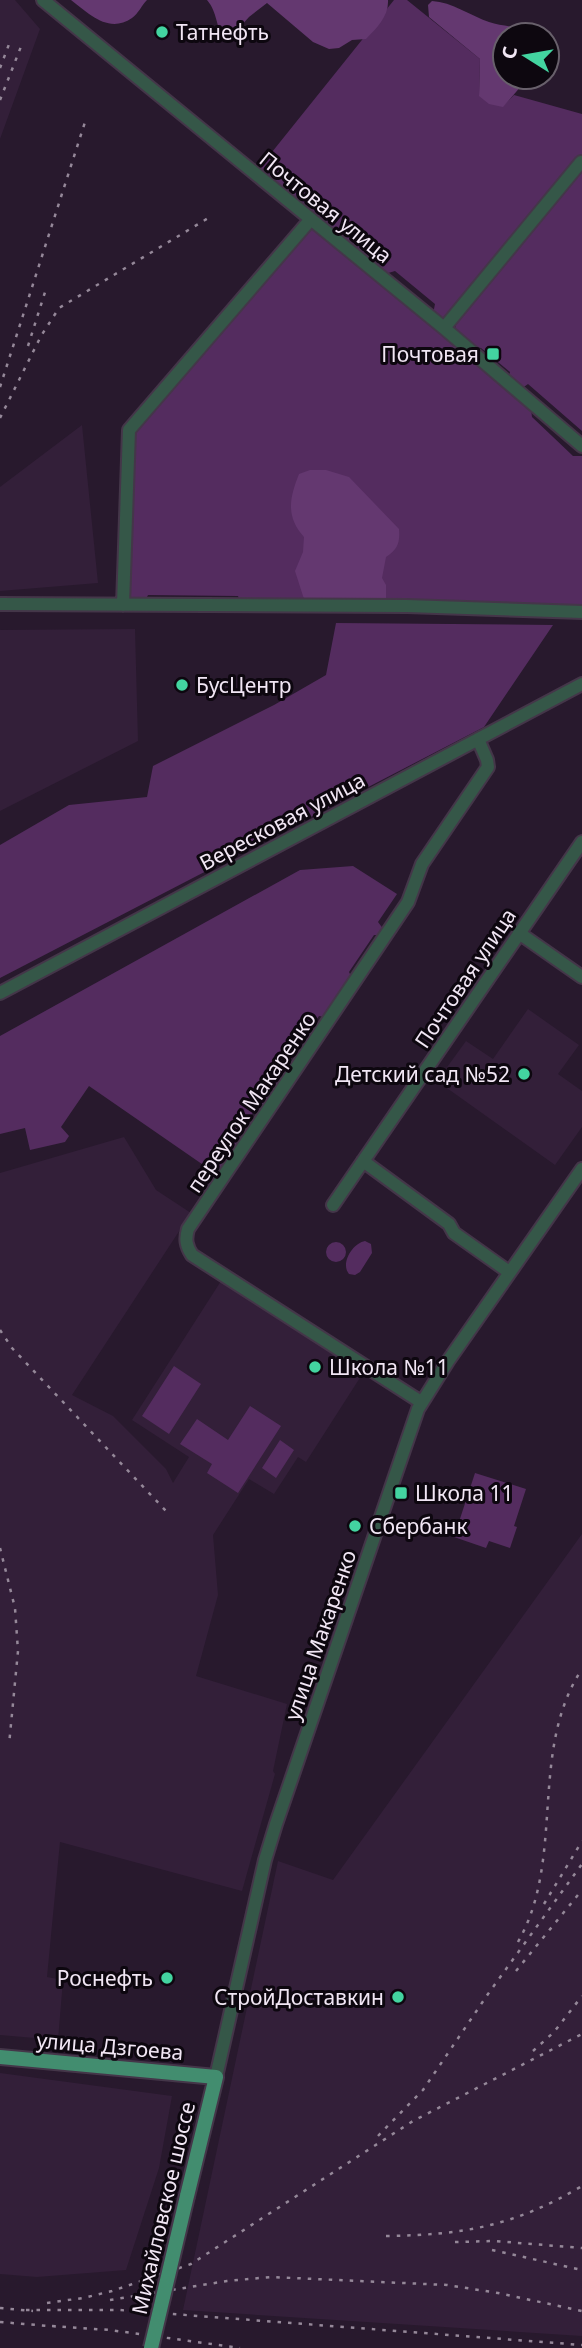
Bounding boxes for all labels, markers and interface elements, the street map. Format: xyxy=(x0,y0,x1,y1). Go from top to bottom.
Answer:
place label: Татнефть xyxy=(176,18,269,46)
north arrow xyxy=(491,21,561,91)
marker: Татнефть xyxy=(154,24,170,40)
text: С xyxy=(495,44,523,61)
street label: Почтовая улица xyxy=(254,145,398,269)
place label: Почтовая xyxy=(381,340,479,368)
marker: Почтовая xyxy=(485,346,501,362)
place label: БусЦентр xyxy=(196,671,292,699)
marker: БусЦентр xyxy=(174,677,190,693)
street label: Вересковая улица xyxy=(194,766,370,876)
street label: Почтовая улица xyxy=(408,903,522,1053)
street label: переулок Макаренко xyxy=(180,1006,322,1198)
place label: Детский сад №52 xyxy=(335,1060,510,1088)
marker: Детский сад №52 xyxy=(516,1066,532,1082)
place label: Школа №11 xyxy=(329,1353,449,1381)
marker: Школа №11 xyxy=(307,1359,323,1375)
place label: Школа 11 xyxy=(415,1479,513,1507)
marker: Школа 11 xyxy=(393,1485,409,1501)
place label: Сбербанк xyxy=(369,1512,468,1540)
marker: Сбербанк xyxy=(347,1518,363,1534)
street label: улица Макаренко xyxy=(278,1546,362,1724)
place label: Роснефть xyxy=(57,1964,153,1992)
marker: Роснефть xyxy=(159,1970,175,1986)
place label: СтройДоставкин xyxy=(214,1983,384,2011)
marker: СтройДоставкин xyxy=(390,1989,406,2005)
street label: улица Дзгоева xyxy=(36,2026,184,2066)
street label: Михайловское шоссе xyxy=(125,2099,201,2317)

